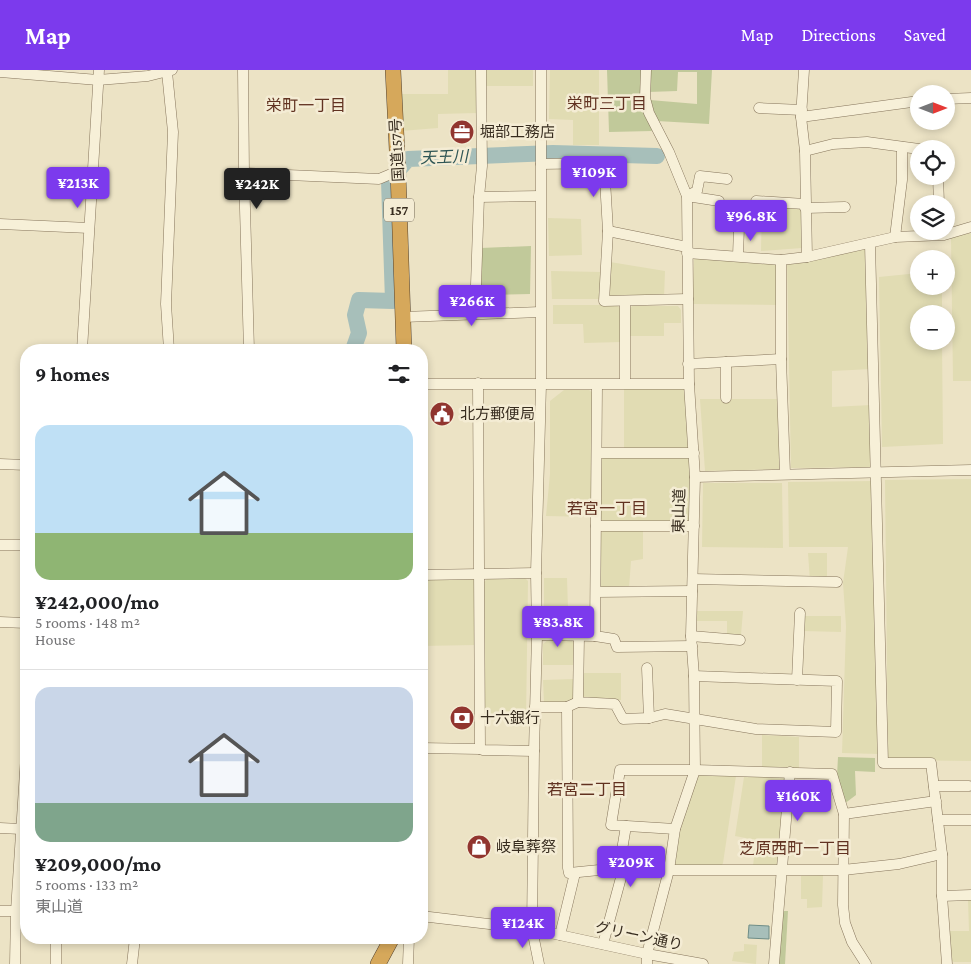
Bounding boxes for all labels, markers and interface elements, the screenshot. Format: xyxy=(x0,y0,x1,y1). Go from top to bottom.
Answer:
text: Map xyxy=(25,22,71,49)
text: Map xyxy=(741,25,773,45)
text: Directions xyxy=(801,25,876,45)
text: Saved xyxy=(904,25,946,45)
north arrow xyxy=(910,85,955,130)
map controls xyxy=(910,85,955,350)
district label: 栄町三丁目 xyxy=(567,95,647,112)
district label: 栄町一丁目 xyxy=(266,97,346,114)
street label: 国道157号 xyxy=(387,118,407,182)
office icon: 堀部工務店 xyxy=(449,119,475,145)
place label: 堀部工務店 xyxy=(480,124,555,140)
button: locate xyxy=(910,140,955,185)
water label: 天王川 xyxy=(420,148,470,166)
pin: ¥109K xyxy=(559,156,629,198)
text: ¥109K xyxy=(572,163,616,180)
pin: ¥213K xyxy=(43,166,113,209)
pin: ¥242K xyxy=(222,168,292,210)
text: ¥213K xyxy=(57,174,99,191)
text: ¥242K xyxy=(235,175,279,192)
button: layers xyxy=(910,195,955,240)
road number: 157 xyxy=(384,198,414,222)
pin: ¥96.8K xyxy=(710,200,792,242)
text: ¥96.8K xyxy=(726,207,776,224)
button: + xyxy=(910,250,955,295)
pin: ¥266K xyxy=(437,284,507,327)
text: ¥266K xyxy=(450,292,494,309)
button: − xyxy=(910,305,955,350)
icon: filters xyxy=(385,360,413,388)
text: 9 homes xyxy=(35,362,110,386)
public building icon: 北方郵便局 xyxy=(429,401,455,427)
place label: 北方郵便局 xyxy=(460,405,535,422)
icon: home xyxy=(179,458,269,548)
street label: 東山道 xyxy=(671,488,687,534)
district label: 若宮一丁目 xyxy=(567,500,647,517)
text: ¥242,000/mo xyxy=(35,590,159,614)
pin: ¥83.8K xyxy=(517,606,599,648)
text: ¥83.8K xyxy=(533,613,583,630)
text: 5 rooms · 148 m² xyxy=(35,614,140,631)
text: House xyxy=(35,631,75,648)
bank icon: 十六銀行 xyxy=(449,705,475,731)
place label: 十六銀行 xyxy=(480,710,540,726)
icon: home xyxy=(179,720,269,810)
pin: ¥160K xyxy=(763,780,833,822)
district label: 若宮二丁目 xyxy=(547,781,627,798)
text: ¥160K xyxy=(776,787,820,804)
shop icon: 岐阜葬祭 xyxy=(466,834,492,860)
place label: 岐阜葬祭 xyxy=(496,839,556,855)
district label: 芝原西町一丁目 xyxy=(739,840,851,857)
pin: ¥209K xyxy=(596,846,666,888)
text: ¥209,000/mo xyxy=(35,852,161,876)
text: ¥209K xyxy=(608,853,654,870)
text: 5 rooms · 133 m² xyxy=(35,876,138,893)
text: 東山道 xyxy=(35,898,83,915)
pin: ¥124K xyxy=(488,906,558,949)
text: ¥124K xyxy=(502,914,544,931)
street label: グリーン通り xyxy=(594,919,684,953)

